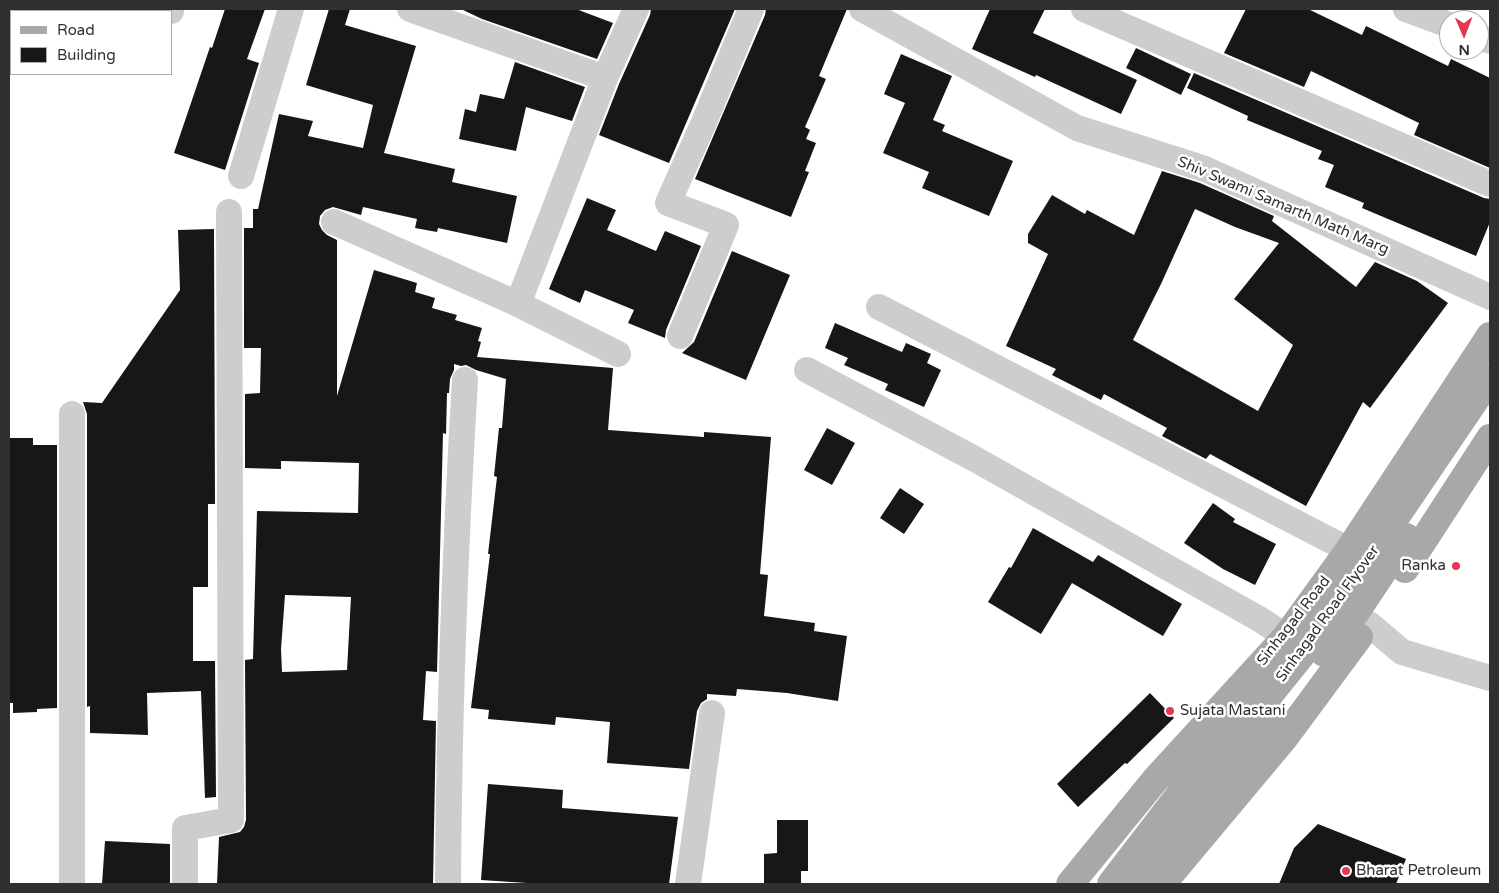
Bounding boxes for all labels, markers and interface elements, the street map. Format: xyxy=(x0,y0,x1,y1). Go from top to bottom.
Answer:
legend xyxy=(10,10,172,75)
north arrow xyxy=(1439,10,1489,60)
text: Road xyxy=(57,21,95,39)
text: N xyxy=(1458,41,1470,58)
text: Building xyxy=(57,46,116,64)
street label: Shiv Swami Samarth Math Marg xyxy=(1175,153,1391,259)
street label: Sinhagad Road Flyover xyxy=(1272,542,1384,686)
place label: Ranka xyxy=(1401,557,1446,575)
marker: Ranka xyxy=(1450,560,1462,572)
street label: Sinhagad Road xyxy=(1254,573,1334,669)
place label: Sujata Mastani xyxy=(1180,702,1285,720)
marker: Sujata Mastani xyxy=(1164,705,1176,717)
place label: Bharat Petroleum xyxy=(1356,862,1481,880)
marker: Bharat Petroleum xyxy=(1340,865,1352,877)

